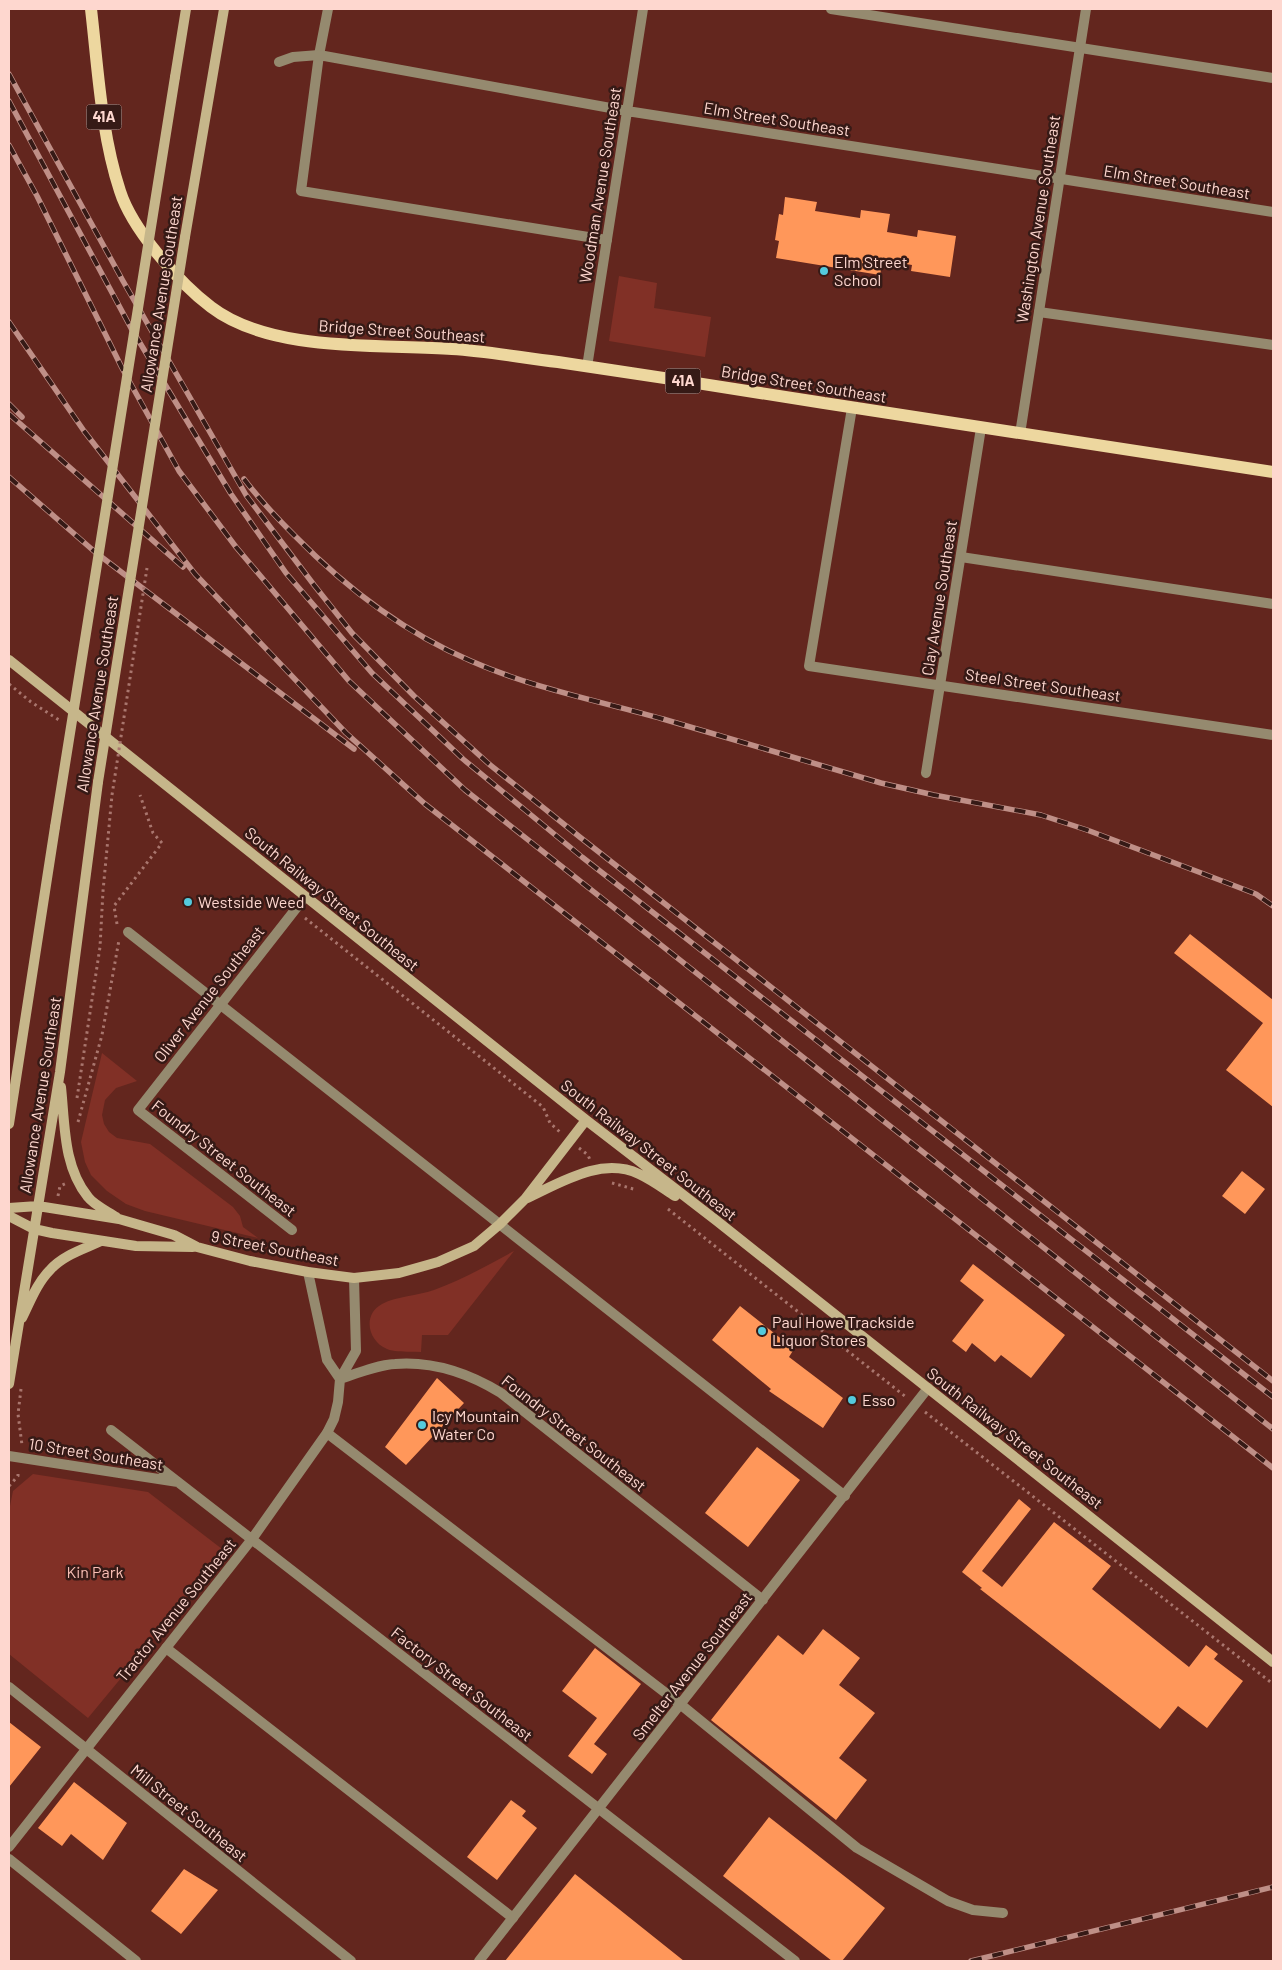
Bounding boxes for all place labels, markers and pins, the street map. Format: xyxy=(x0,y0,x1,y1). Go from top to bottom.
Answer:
place label: Elm Street School xyxy=(834,252,907,289)
marker: Elm Street School xyxy=(818,265,830,277)
place label: Westside Weed xyxy=(198,892,304,911)
marker: Westside Weed xyxy=(182,896,194,908)
place label: Paul Howe Trackside Liquor Stores xyxy=(772,1312,914,1349)
marker: Paul Howe Trackside Liquor Stores xyxy=(756,1325,768,1337)
place label: Esso xyxy=(862,1390,896,1409)
marker: Esso xyxy=(846,1394,858,1406)
place label: Icy Mountain Water Co xyxy=(432,1406,519,1443)
marker: Icy Mountain Water Co xyxy=(416,1419,428,1431)

